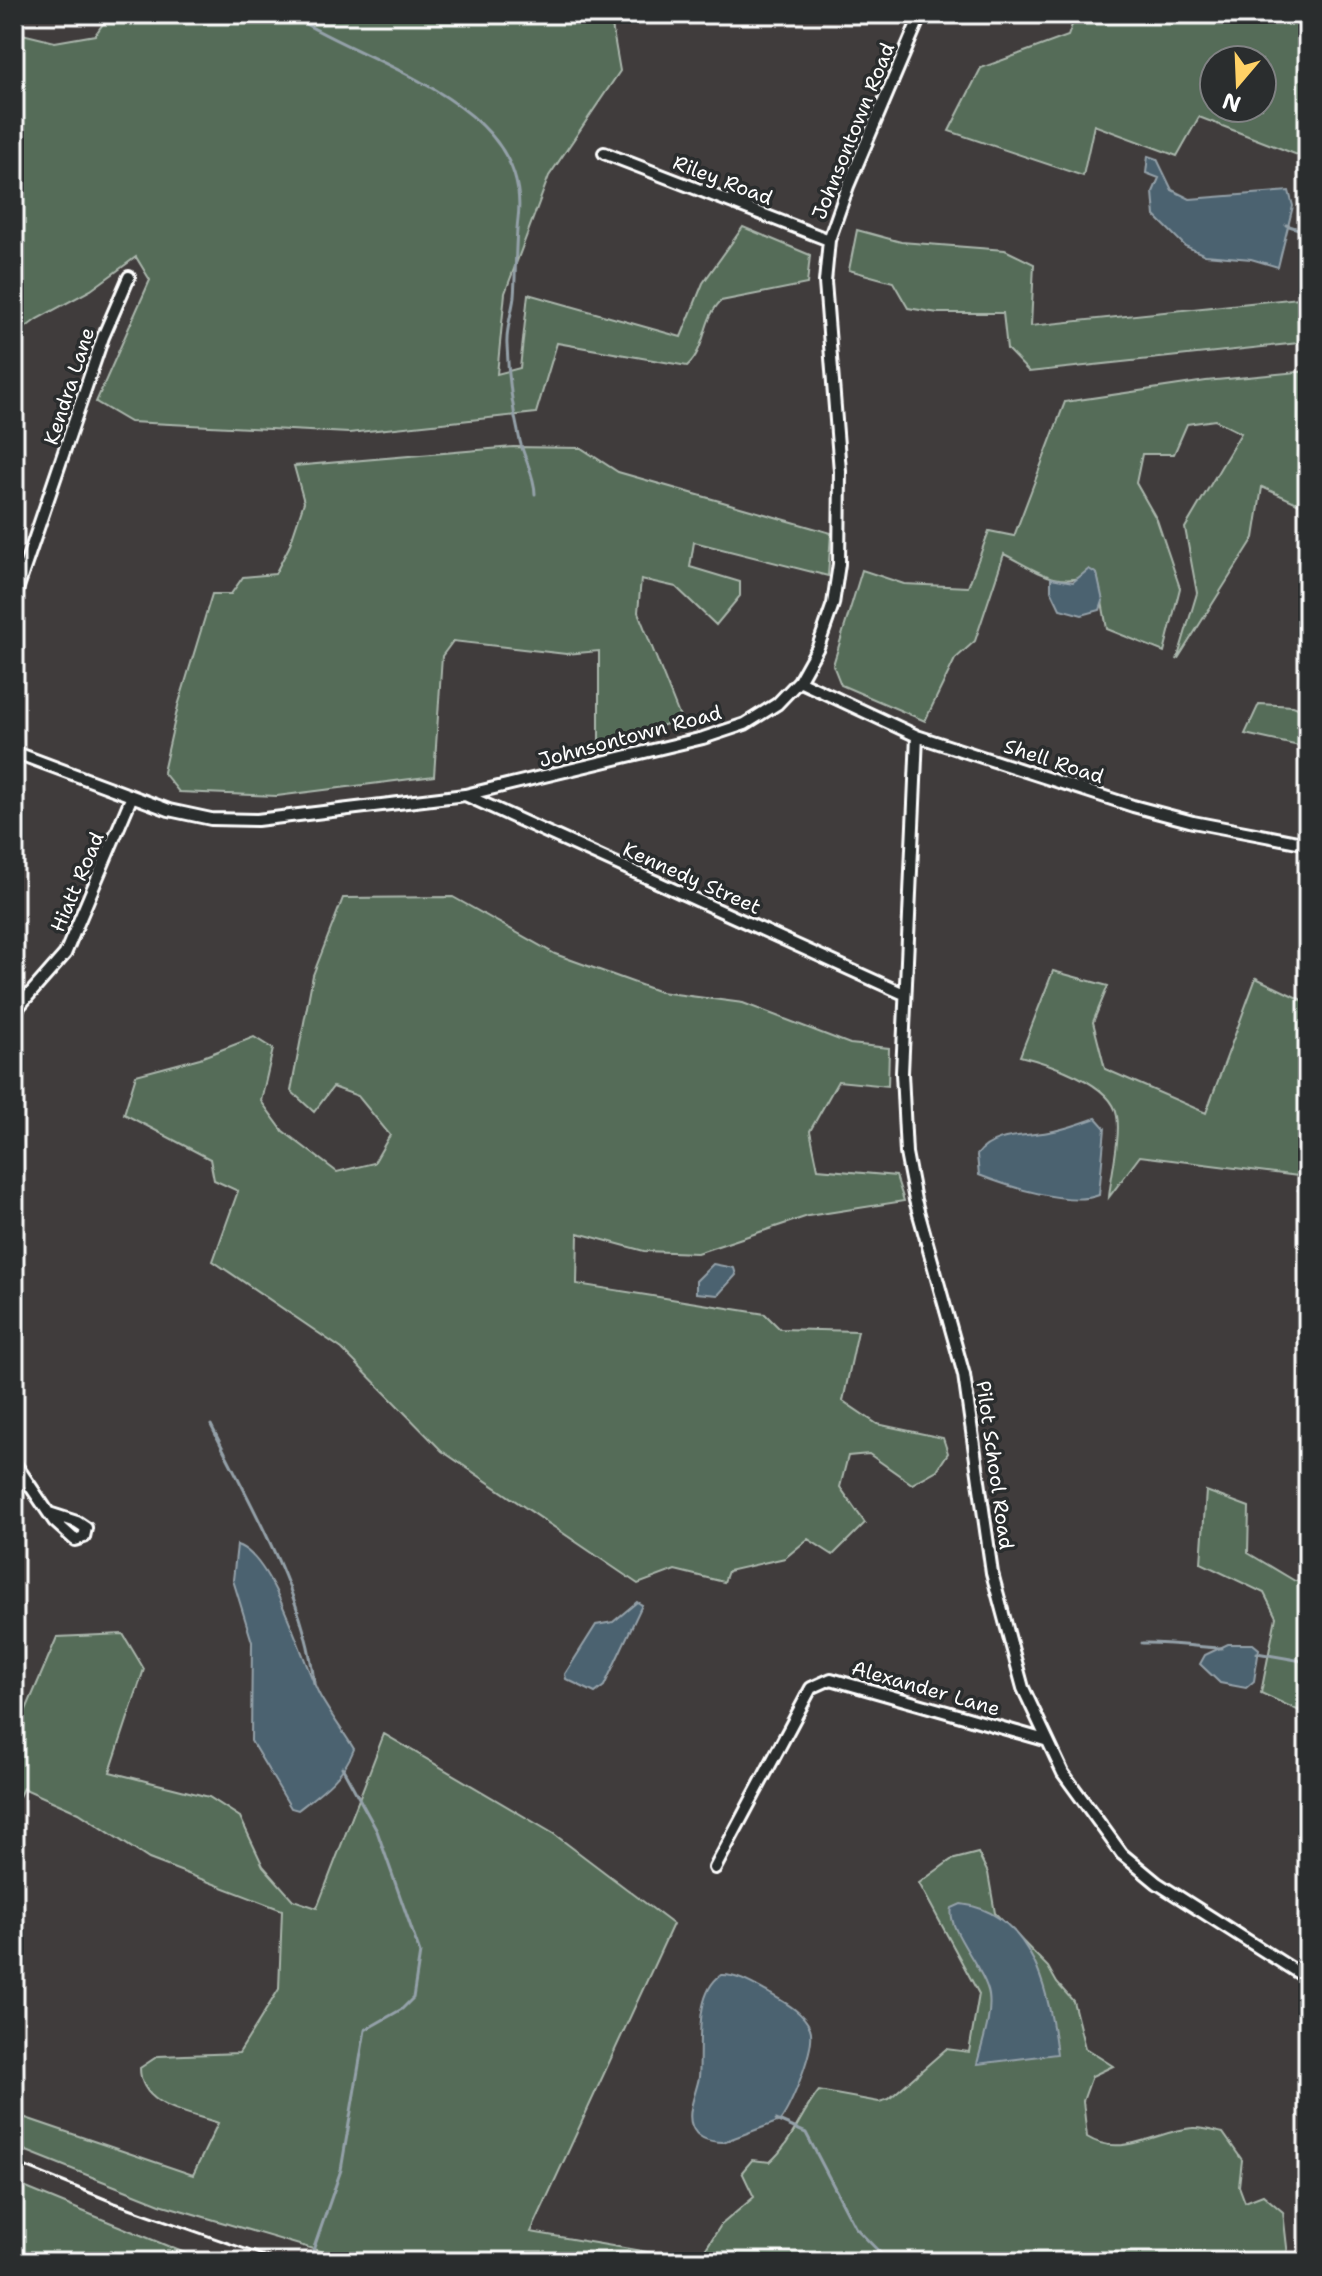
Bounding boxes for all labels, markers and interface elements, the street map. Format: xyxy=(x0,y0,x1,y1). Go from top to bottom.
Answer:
street label: Johnsontown Road xyxy=(806,38,900,223)
north arrow xyxy=(1198,44,1278,124)
text: N xyxy=(1219,86,1245,119)
street label: Riley Road xyxy=(669,149,777,211)
street label: Kendra Lane xyxy=(38,324,100,448)
street label: Johnsontown Road xyxy=(536,699,725,773)
street label: Shell Road xyxy=(1001,733,1108,789)
street label: Hiatt Road xyxy=(44,828,110,936)
street label: Kennedy Street xyxy=(619,836,765,920)
street label: Pilot School Road xyxy=(970,1379,1020,1551)
street label: Alexander Lane xyxy=(849,1654,1003,1722)

